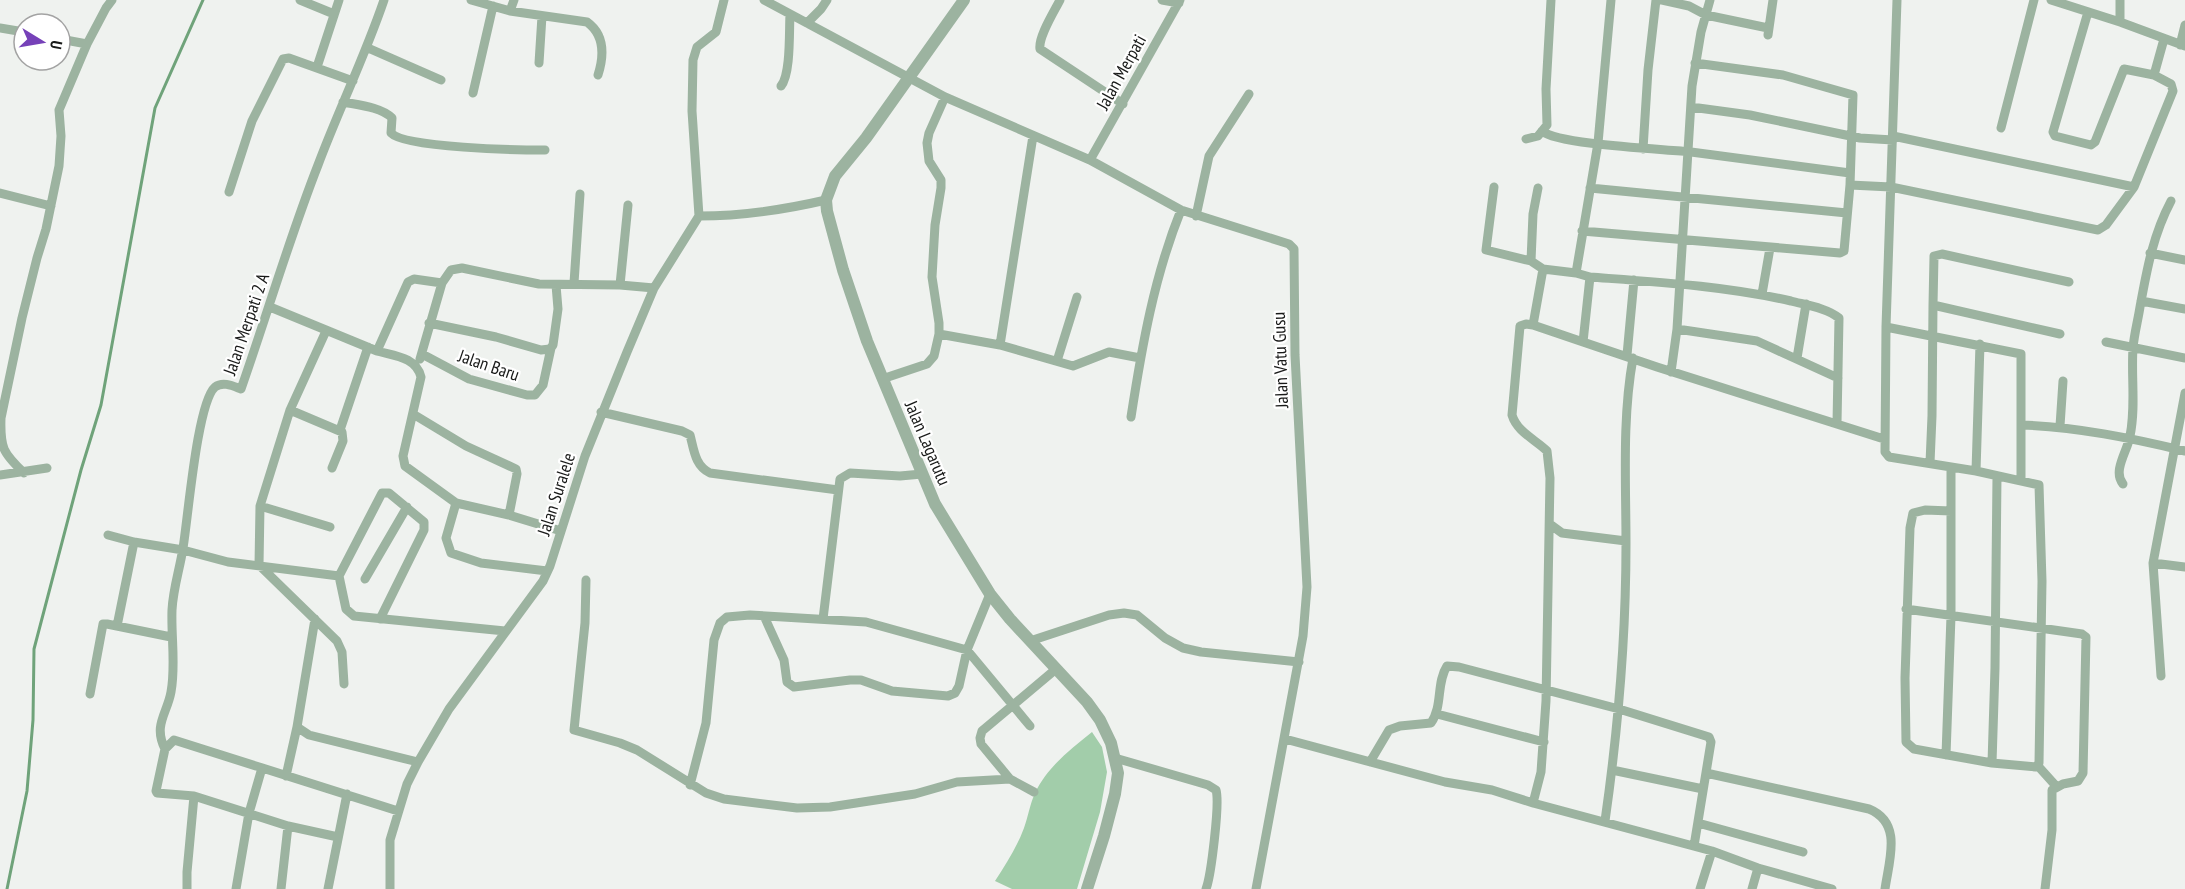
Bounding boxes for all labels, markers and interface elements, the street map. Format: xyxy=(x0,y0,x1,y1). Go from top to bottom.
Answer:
north arrow xyxy=(12,12,72,72)
street label: Jalan Merpati xyxy=(1090,30,1151,114)
text: U xyxy=(46,39,67,51)
street label: Jalan Merpati 2 A xyxy=(218,270,274,379)
street label: Jalan Vatu Gusu xyxy=(1267,312,1293,409)
street label: Jalan Baru xyxy=(454,344,523,386)
street label: Jalan Lagarutu xyxy=(900,396,956,489)
street label: Jalan Suralele xyxy=(532,450,580,539)

